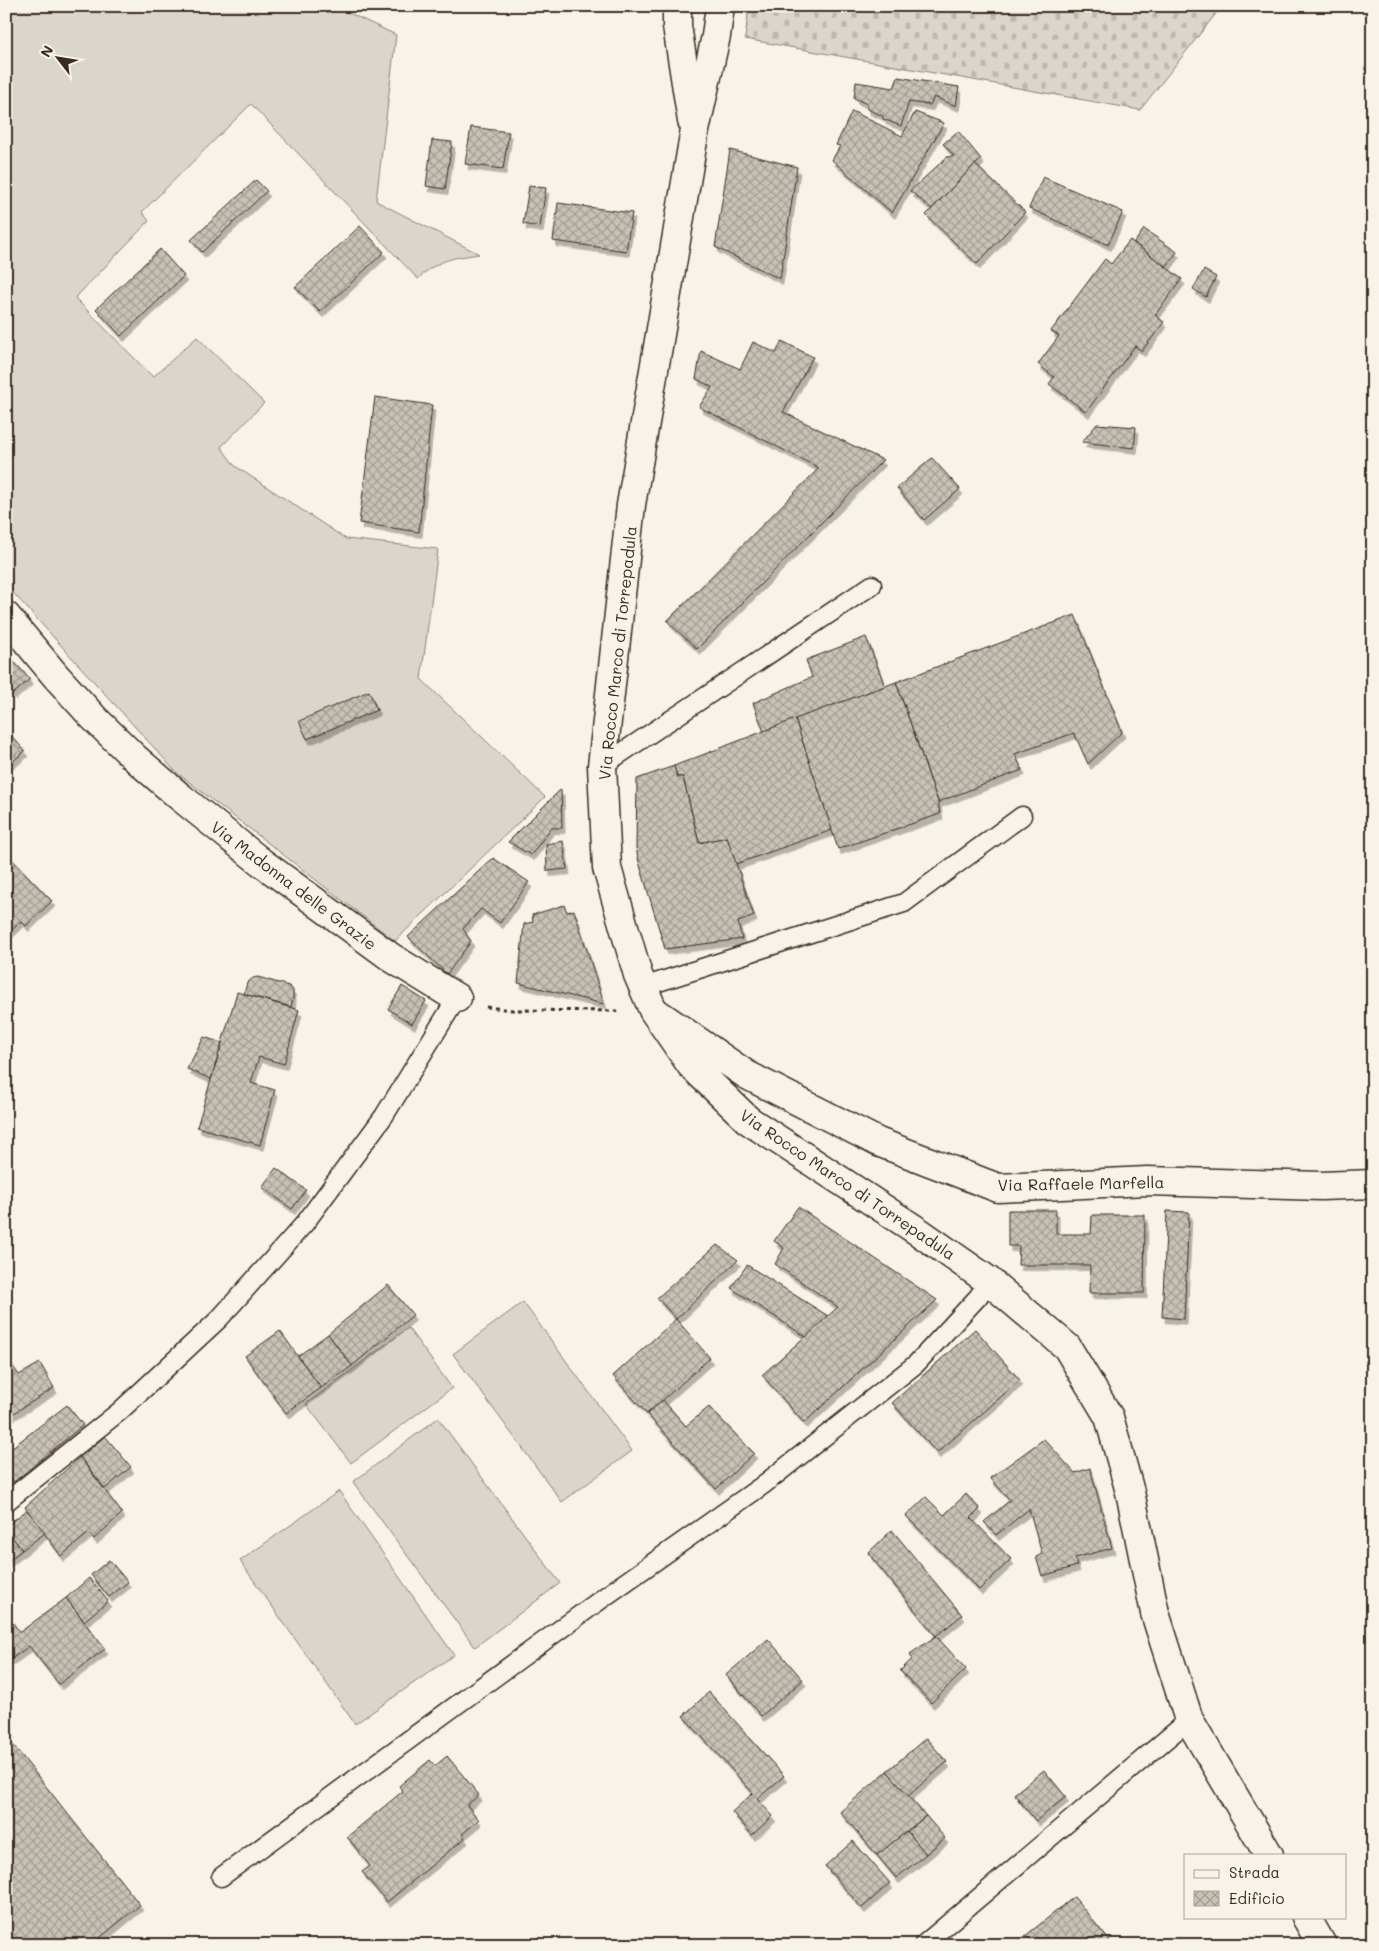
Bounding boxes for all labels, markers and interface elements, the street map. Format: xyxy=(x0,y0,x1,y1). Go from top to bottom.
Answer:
north arrow xyxy=(32,32,82,82)
text: N xyxy=(36,42,57,61)
street label: Via Rocco Marco di Torrepadula xyxy=(593,525,641,781)
street label: Via Madonna delle Grazie xyxy=(207,816,381,954)
street label: Via Rocco Marco di Torrepadula xyxy=(736,1104,960,1264)
street label: Via Raffaele Marfella xyxy=(997,1171,1165,1195)
legend xyxy=(1184,1854,1346,1918)
text: Strada xyxy=(1229,1862,1280,1882)
text: Edificio xyxy=(1229,1888,1285,1908)

